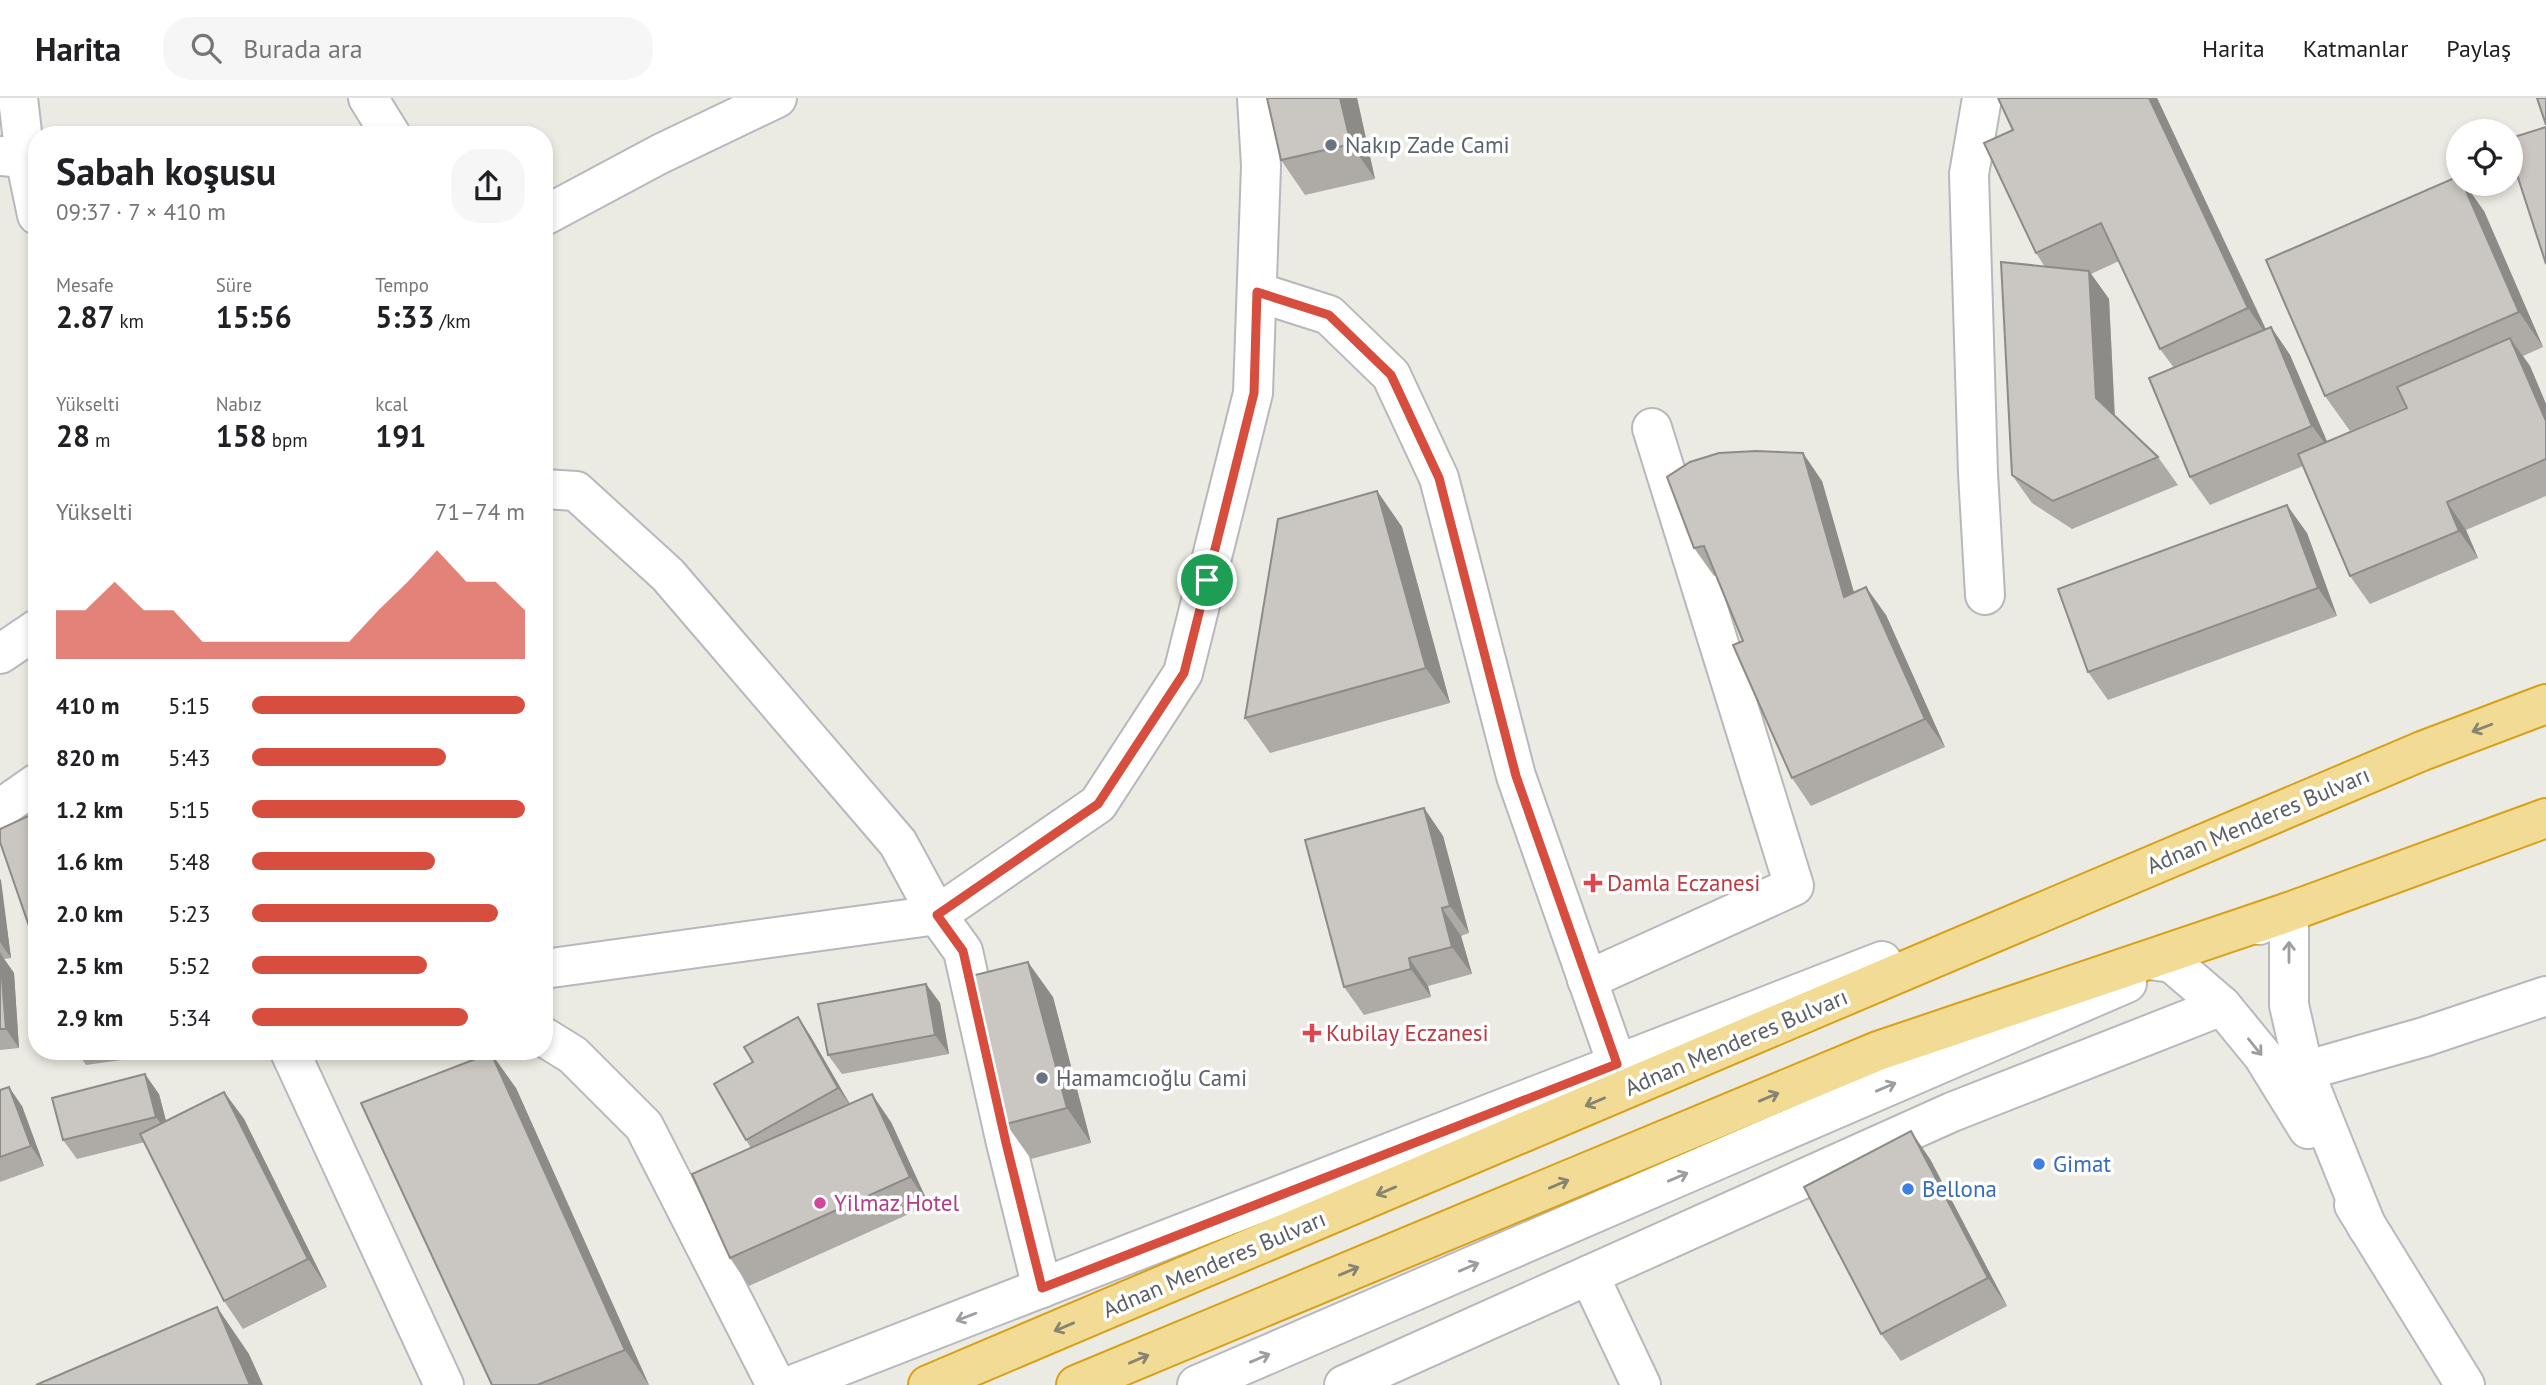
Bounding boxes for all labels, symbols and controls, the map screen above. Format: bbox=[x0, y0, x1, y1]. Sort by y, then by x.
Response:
search box bbox=[163, 17, 653, 80]
text: Harita bbox=[35, 27, 121, 70]
icon: search bbox=[187, 29, 225, 67]
text: Burada ara bbox=[243, 32, 363, 65]
text: Harita bbox=[2202, 33, 2265, 64]
text: Katmanlar bbox=[2303, 33, 2408, 64]
text: Paylaş bbox=[2446, 33, 2511, 64]
map controls bbox=[2446, 119, 2523, 196]
button: locate bbox=[2446, 119, 2523, 196]
place label: Nakıp Zade Cami bbox=[1345, 130, 1510, 159]
marker: Nakıp Zade Cami bbox=[1323, 137, 1339, 153]
text: Sabah koşusu bbox=[56, 146, 276, 195]
button: share bbox=[451, 149, 525, 223]
text: 09:37 · 7 × 410 m bbox=[56, 197, 226, 226]
text: Mesafe bbox=[56, 273, 114, 297]
text: Süre bbox=[216, 273, 252, 297]
text: Tempo bbox=[375, 273, 429, 297]
text: 2.87 bbox=[56, 297, 114, 336]
text: 15:56 bbox=[216, 297, 292, 336]
text: 5:33 bbox=[375, 297, 434, 336]
text: km bbox=[114, 309, 144, 333]
text: /km bbox=[434, 309, 471, 333]
text: Yükselti bbox=[56, 392, 120, 416]
text: Nabız bbox=[216, 392, 262, 416]
text: kcal bbox=[375, 392, 408, 416]
text: 28 bbox=[56, 416, 90, 455]
text: 158 bbox=[216, 416, 267, 455]
text: 191 bbox=[375, 416, 426, 455]
text: m bbox=[90, 428, 111, 452]
text: bpm bbox=[267, 428, 308, 452]
text: Yükselti bbox=[56, 497, 133, 526]
text: 71–74 m bbox=[435, 497, 525, 526]
pin bbox=[1177, 550, 1237, 610]
icon: arrive bbox=[1188, 561, 1226, 599]
text: 410 m bbox=[56, 691, 119, 720]
text: 5:15 bbox=[168, 691, 211, 720]
one-way arrow bbox=[2472, 723, 2494, 735]
text: 820 m bbox=[56, 743, 119, 772]
text: 5:43 bbox=[168, 743, 211, 772]
street label: Adnan Menderes Bulvarı bbox=[2142, 759, 2374, 880]
text: 1.2 km bbox=[56, 795, 123, 824]
text: 5:15 bbox=[168, 795, 211, 824]
text: 1.6 km bbox=[56, 847, 123, 876]
text: 5:48 bbox=[168, 847, 211, 876]
place label: Damla Eczanesi bbox=[1607, 868, 1761, 897]
marker: Damla Eczanesi bbox=[1585, 875, 1601, 891]
text: 2.0 km bbox=[56, 899, 123, 928]
text: 5:23 bbox=[168, 899, 211, 928]
one-way arrow bbox=[2282, 941, 2296, 964]
text: 2.5 km bbox=[56, 951, 123, 980]
text: 5:52 bbox=[168, 951, 211, 980]
street label: Adnan Menderes Bulvarı bbox=[1620, 981, 1852, 1102]
text: 2.9 km bbox=[56, 1003, 123, 1032]
text: 5:34 bbox=[168, 1003, 211, 1032]
place label: Kubilay Eczanesi bbox=[1326, 1018, 1489, 1047]
marker: Kubilay Eczanesi bbox=[1304, 1025, 1320, 1041]
one-way arrow bbox=[2248, 1037, 2263, 1055]
place label: Hamamcıoğlu Cami bbox=[1056, 1063, 1247, 1092]
marker: Hamamcıoğlu Cami bbox=[1034, 1070, 1050, 1086]
one-way arrow bbox=[1875, 1080, 1897, 1093]
one-way arrow bbox=[1758, 1089, 1779, 1102]
one-way arrow bbox=[1585, 1096, 1607, 1109]
place label: Gimat bbox=[2053, 1149, 2111, 1178]
marker: Gimat bbox=[2031, 1156, 2047, 1172]
one-way arrow bbox=[1666, 1170, 1688, 1183]
place label: Bellona bbox=[1922, 1174, 1997, 1203]
one-way arrow bbox=[1548, 1177, 1569, 1190]
marker: Bellona bbox=[1900, 1181, 1916, 1197]
one-way arrow bbox=[1376, 1185, 1397, 1198]
place label: Yilmaz Hotel bbox=[834, 1188, 960, 1217]
marker: Yilmaz Hotel bbox=[812, 1195, 828, 1211]
street label: Adnan Menderes Bulvarı bbox=[1098, 1203, 1330, 1324]
one-way arrow bbox=[1458, 1260, 1479, 1273]
one-way arrow bbox=[1338, 1264, 1359, 1277]
one-way arrow bbox=[956, 1312, 977, 1325]
one-way arrow bbox=[1053, 1322, 1075, 1335]
one-way arrow bbox=[1128, 1351, 1149, 1364]
one-way arrow bbox=[1249, 1351, 1270, 1364]

